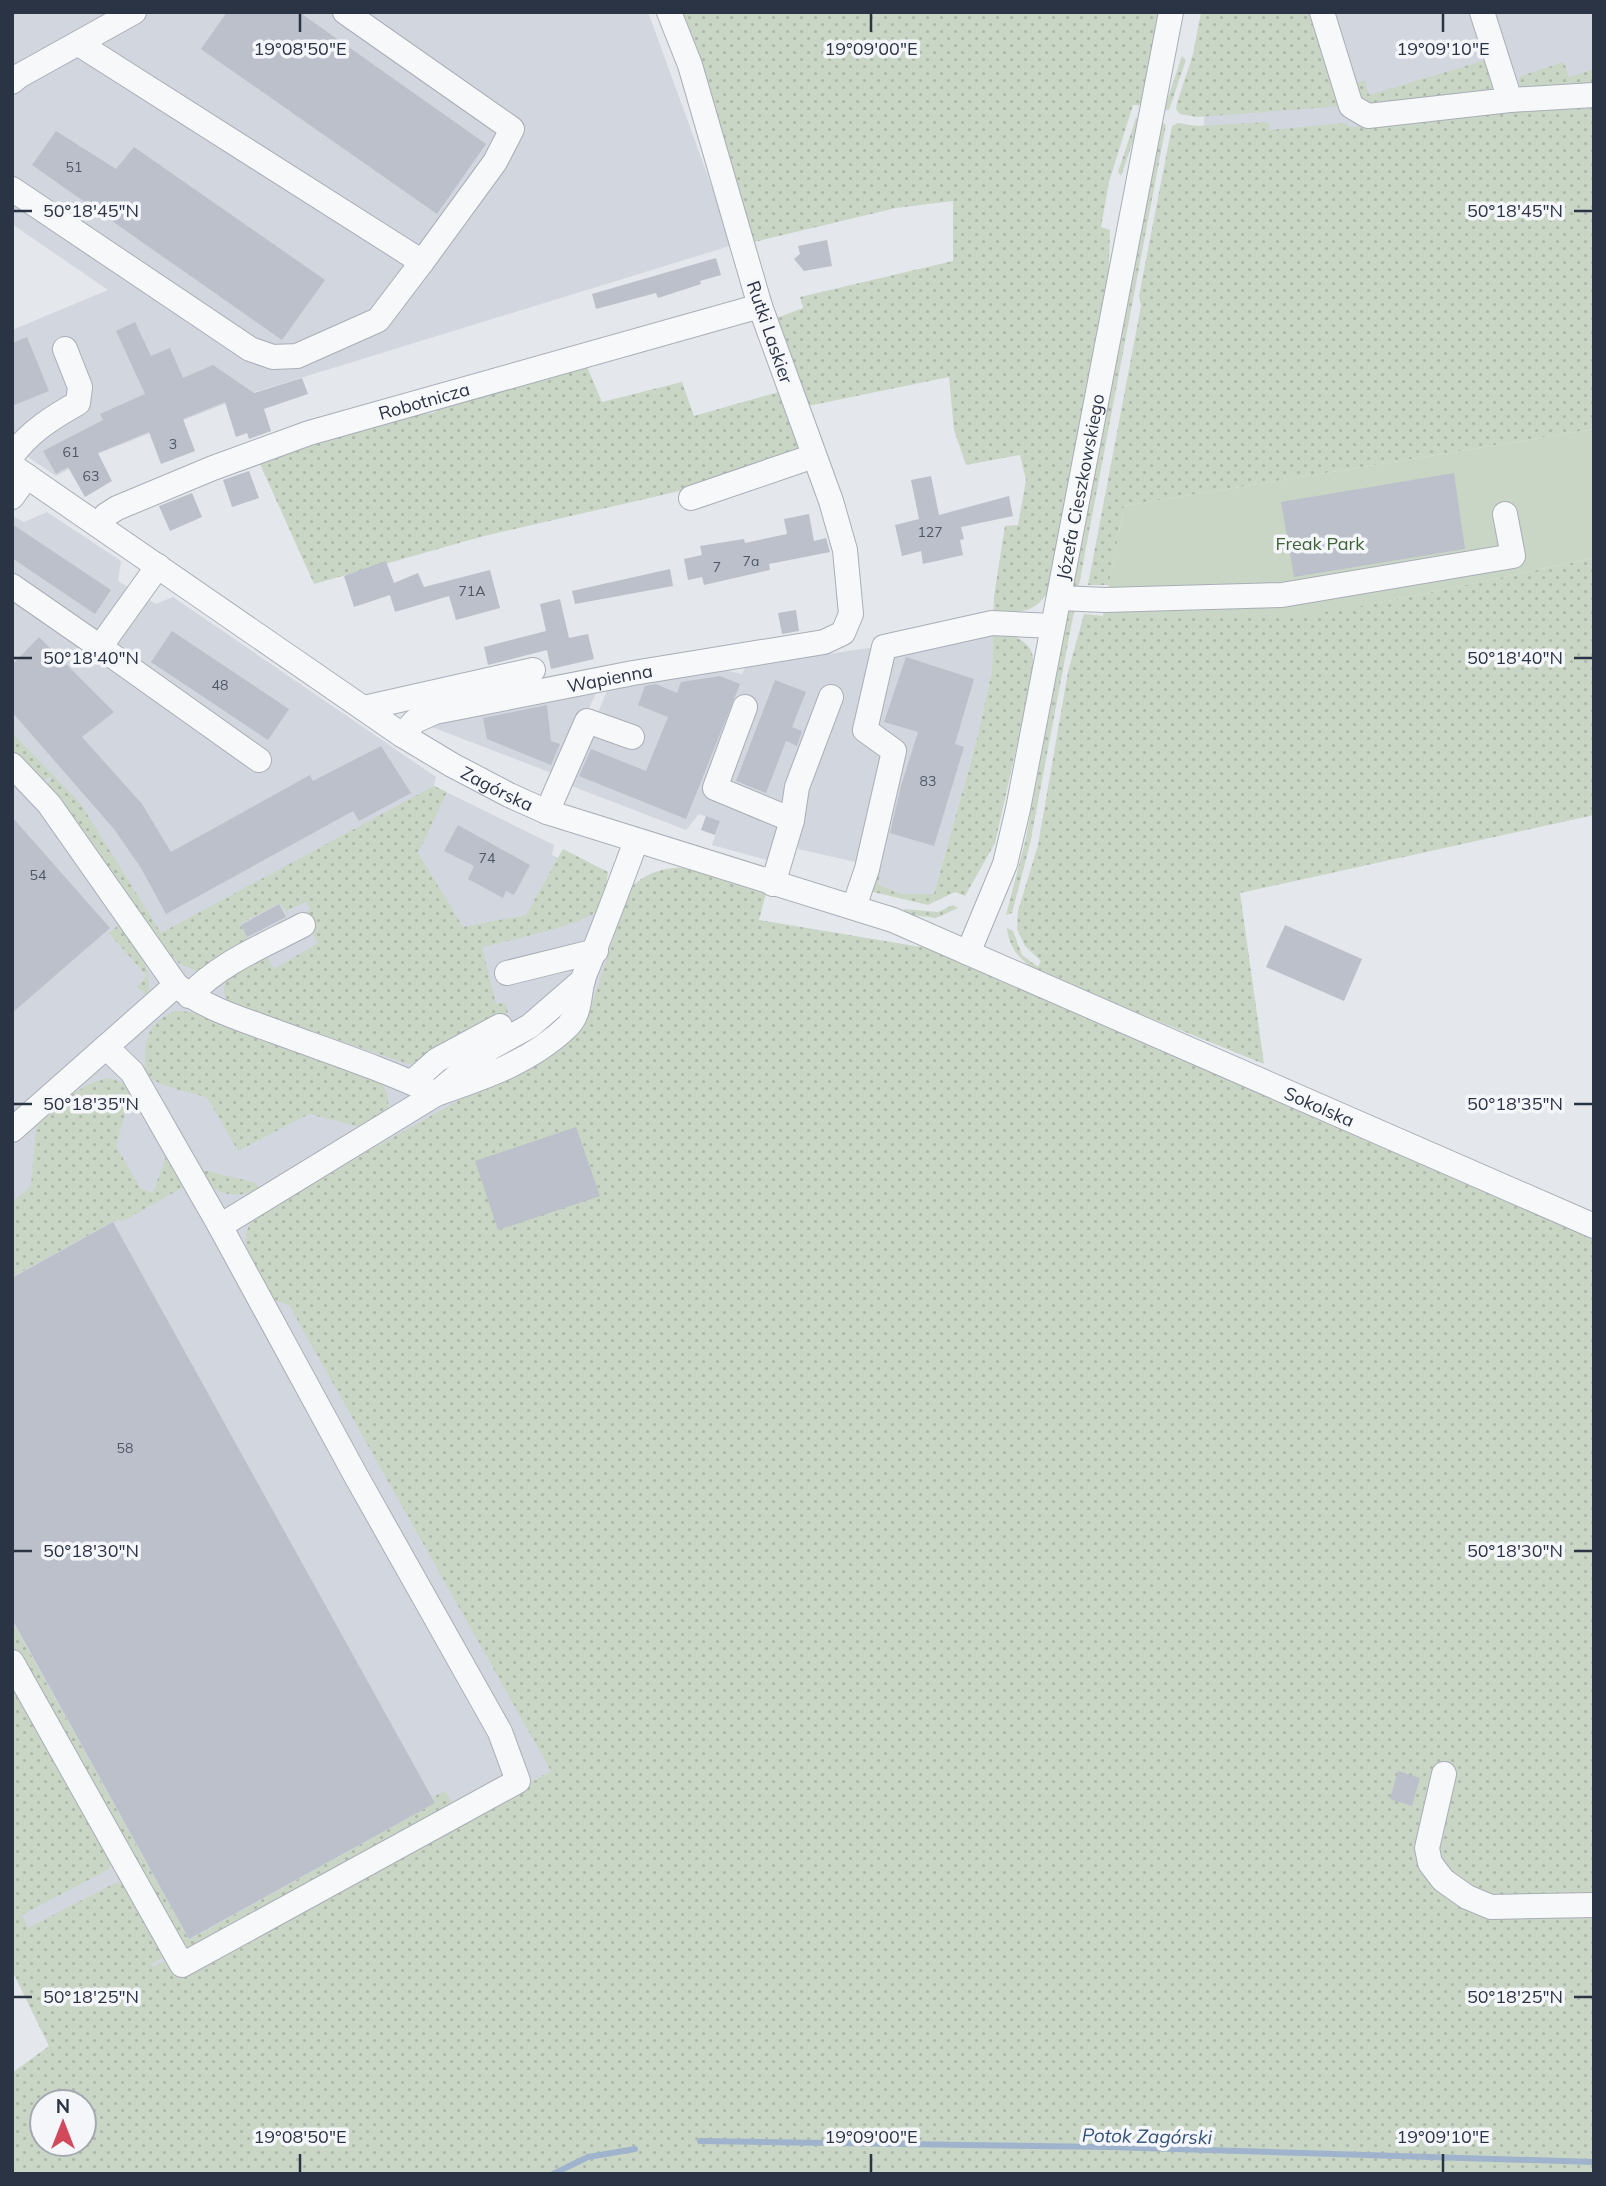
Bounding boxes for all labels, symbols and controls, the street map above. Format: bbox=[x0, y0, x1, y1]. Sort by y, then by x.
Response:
text: 19°08'50"E bbox=[253, 37, 347, 60]
text: 19°09'00"E bbox=[824, 37, 918, 60]
text: 19°09'10"E bbox=[1396, 37, 1490, 60]
house number: 51 bbox=[66, 158, 82, 176]
text: 50°18'45"N bbox=[43, 199, 139, 222]
text: 50°18'45"N bbox=[1467, 199, 1563, 222]
street label: Rutki Laskier bbox=[742, 278, 798, 387]
street label: Robotnicza bbox=[376, 377, 472, 424]
street label: Józefa Cieszkowskiego bbox=[1051, 392, 1109, 582]
house number: 3 bbox=[169, 435, 177, 453]
house number: 61 bbox=[63, 443, 79, 461]
house number: 63 bbox=[83, 467, 99, 485]
house number: 127 bbox=[917, 523, 943, 541]
park label: Freak Park bbox=[1276, 532, 1365, 555]
house number: 7a bbox=[743, 552, 759, 570]
house number: 7 bbox=[713, 558, 721, 576]
house number: 71A bbox=[458, 582, 486, 600]
text: 50°18'40"N bbox=[43, 646, 139, 669]
text: 50°18'40"N bbox=[1467, 646, 1563, 669]
street label: Wapienna bbox=[565, 659, 654, 697]
house number: 48 bbox=[212, 676, 228, 694]
street label: Zagórska bbox=[457, 760, 537, 816]
house number: 83 bbox=[920, 772, 936, 790]
house number: 74 bbox=[479, 849, 496, 867]
house number: 54 bbox=[30, 866, 47, 884]
street label: Sokolska bbox=[1281, 1081, 1358, 1132]
text: 50°18'35"N bbox=[43, 1092, 139, 1115]
text: 50°18'35"N bbox=[1467, 1092, 1563, 1115]
house number: 58 bbox=[117, 1439, 133, 1457]
text: 50°18'30"N bbox=[43, 1539, 139, 1562]
text: 50°18'30"N bbox=[1467, 1539, 1563, 1562]
text: 50°18'25"N bbox=[43, 1985, 139, 2008]
text: 50°18'25"N bbox=[1467, 1985, 1563, 2008]
north arrow bbox=[28, 2088, 98, 2158]
text: N bbox=[56, 2094, 70, 2118]
water label: Potok Zagórski bbox=[1082, 2123, 1213, 2149]
text: 19°08'50"E bbox=[253, 2125, 347, 2148]
text: 19°09'00"E bbox=[824, 2125, 918, 2148]
text: 19°09'10"E bbox=[1396, 2125, 1490, 2148]

